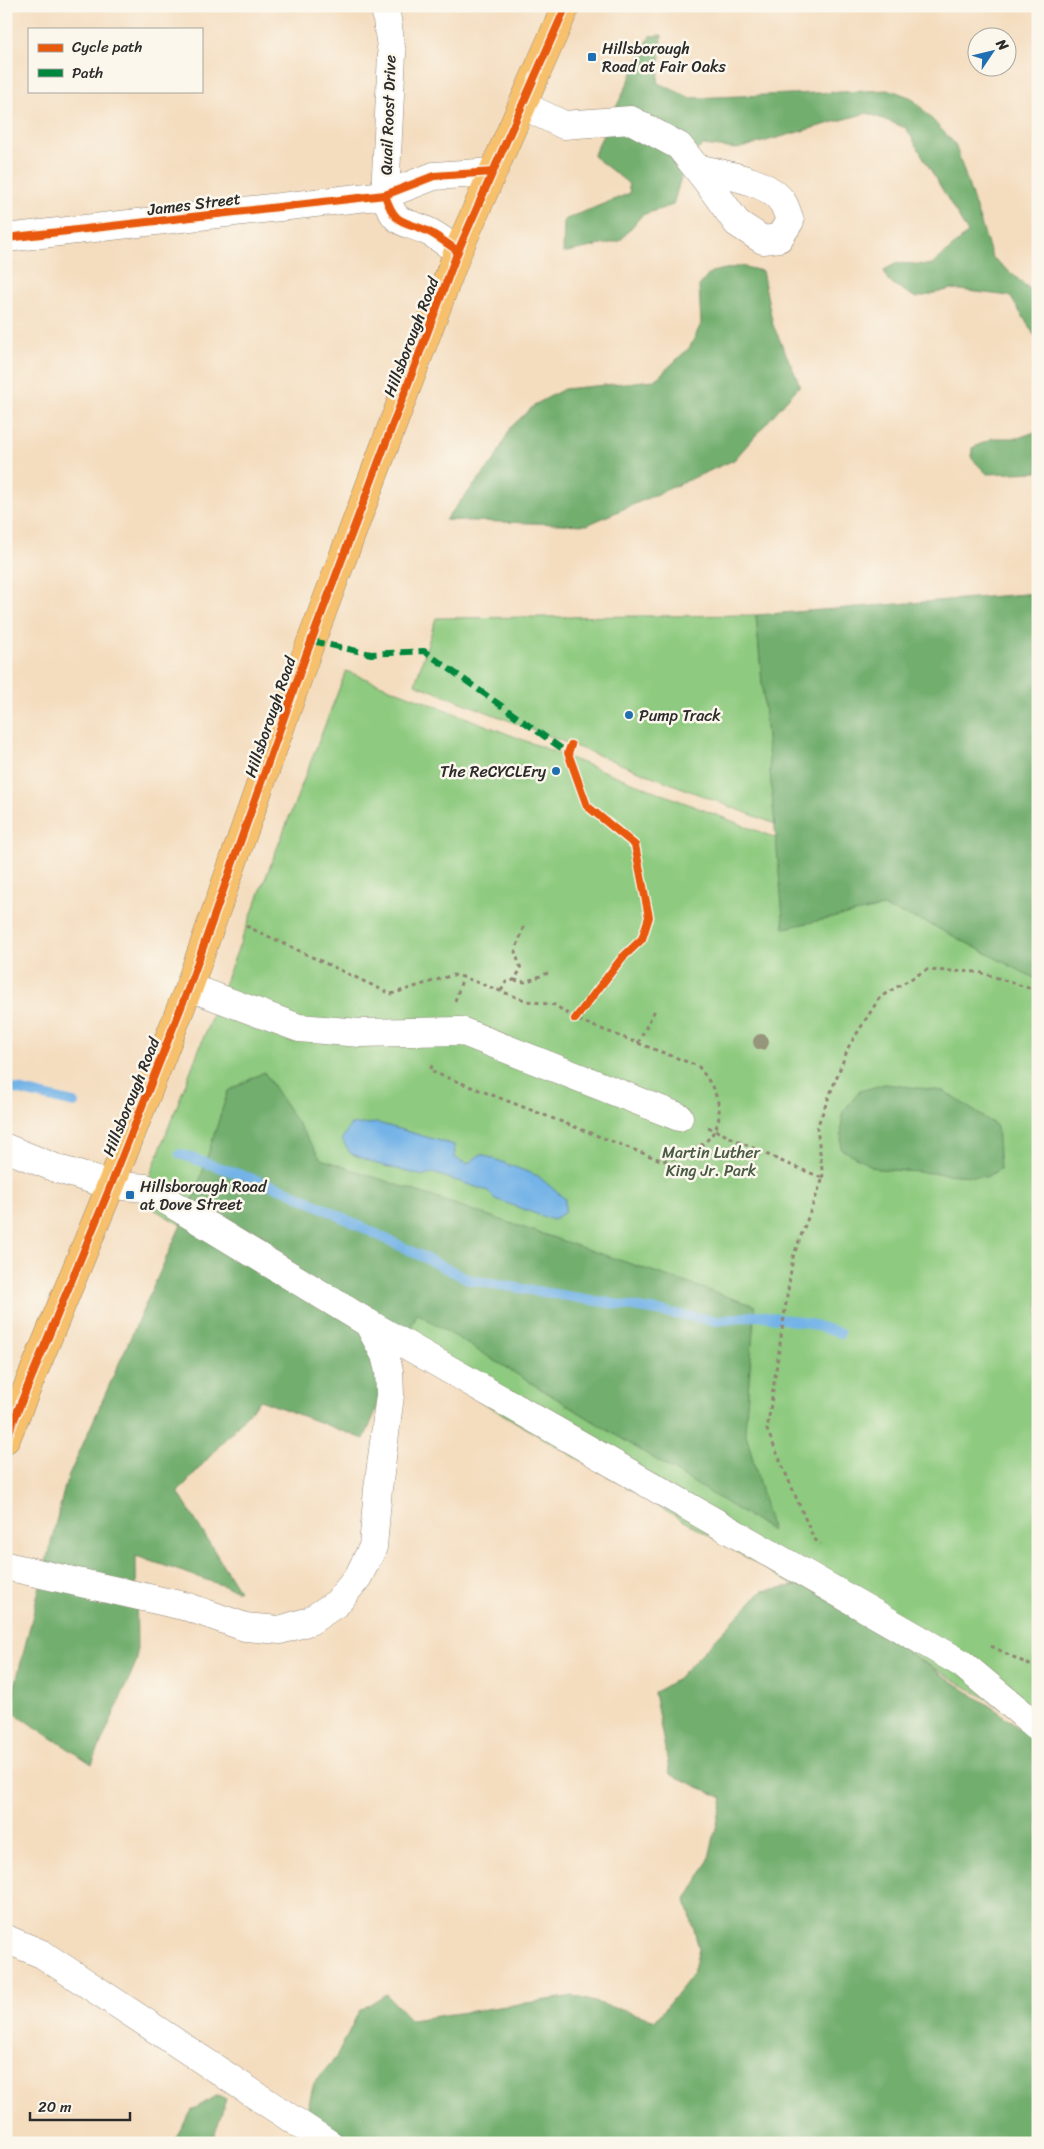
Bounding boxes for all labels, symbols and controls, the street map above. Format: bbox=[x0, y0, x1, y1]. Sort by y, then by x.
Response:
legend bbox=[28, 28, 202, 92]
north arrow bbox=[966, 28, 1016, 78]
text: N bbox=[989, 33, 1015, 56]
text: Cycle path bbox=[72, 34, 143, 60]
place label: Hillsborough Road at Fair Oaks bbox=[602, 34, 726, 81]
marker: Hillsborough Road at Fair Oaks bbox=[586, 51, 598, 63]
street label: Quail Roost Drive bbox=[371, 54, 405, 176]
text: Path bbox=[72, 60, 103, 86]
street label: James Street bbox=[145, 184, 242, 224]
street label: Hillsborough Road bbox=[375, 271, 448, 401]
street label: Hillsborough Road bbox=[236, 651, 305, 781]
place label: Pump Track bbox=[639, 701, 721, 730]
marker: Pump Track bbox=[623, 709, 635, 721]
place label: The ReCYCLEry bbox=[440, 757, 547, 786]
marker: The ReCYCLEry bbox=[550, 765, 562, 777]
street label: Hillsborough Road bbox=[94, 1032, 169, 1161]
park label: Martin Luther King Jr. Park bbox=[662, 1138, 761, 1185]
place label: Hillsborough Road at Dove Street bbox=[140, 1172, 268, 1219]
marker: Hillsborough Road at Dove Street bbox=[124, 1189, 136, 1201]
scale bar bbox=[30, 2089, 130, 2121]
text: 20 m bbox=[38, 2094, 72, 2120]

